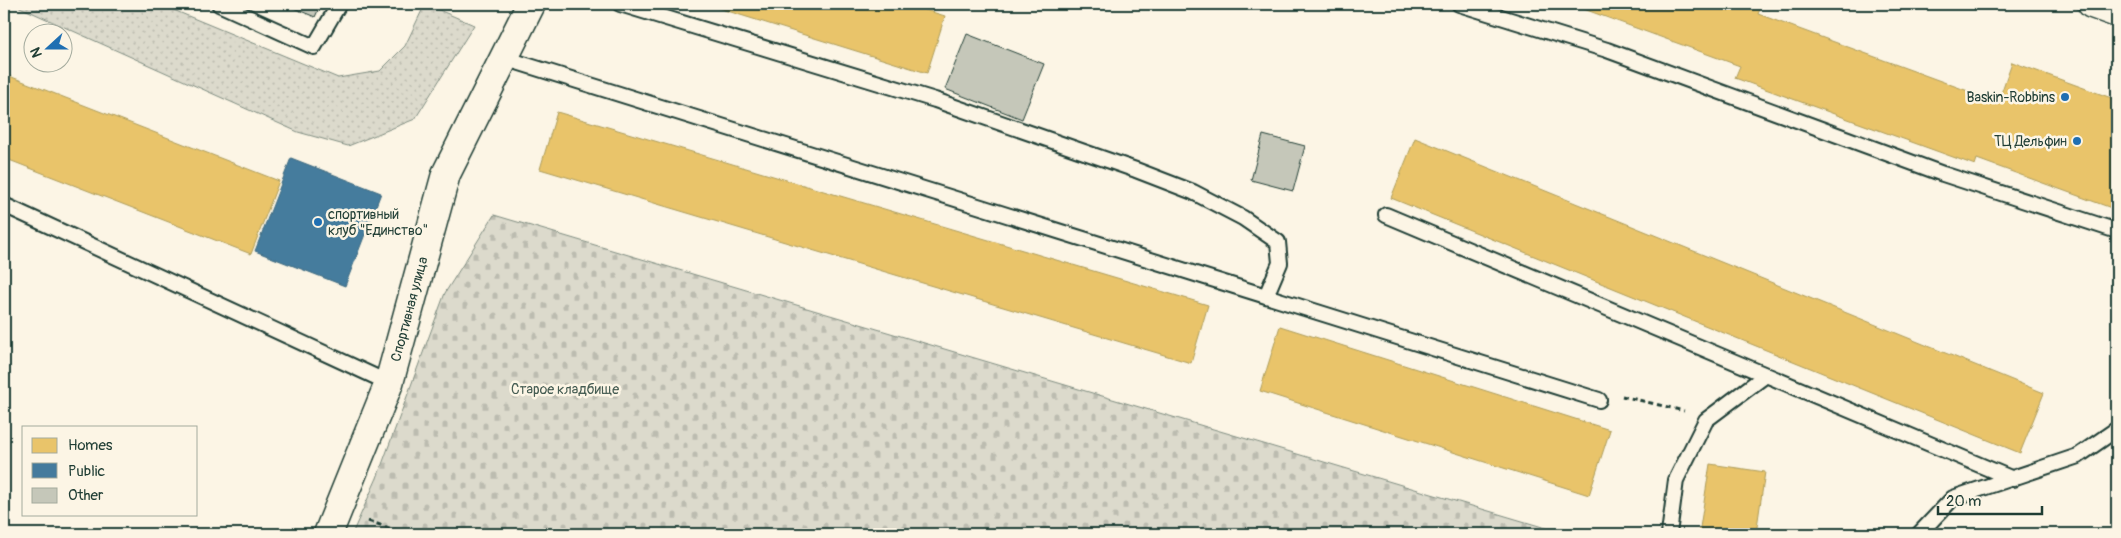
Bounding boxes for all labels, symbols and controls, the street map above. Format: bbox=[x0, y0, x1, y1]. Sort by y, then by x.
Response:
north arrow bbox=[22, 22, 72, 72]
text: N bbox=[27, 45, 46, 60]
place label: Baskin-Robbins bbox=[1967, 89, 2056, 106]
marker: Baskin-Robbins bbox=[2059, 91, 2071, 103]
place label: ТЦ Дельфин bbox=[1994, 133, 2067, 150]
marker: ТЦ Дельфин bbox=[2071, 135, 2083, 147]
place label: спортивный клуб "Единство" bbox=[328, 206, 428, 239]
marker: спортивный клуб "Единство" bbox=[312, 216, 324, 228]
street label: Спортивная улица bbox=[387, 255, 432, 363]
park label: Старое кладбище bbox=[511, 381, 619, 398]
legend bbox=[22, 426, 198, 516]
text: Homes bbox=[68, 436, 113, 455]
text: Public bbox=[68, 462, 105, 481]
scale bar bbox=[1938, 483, 2042, 515]
text: Other bbox=[68, 486, 104, 505]
text: 20 m bbox=[1946, 492, 1981, 511]

